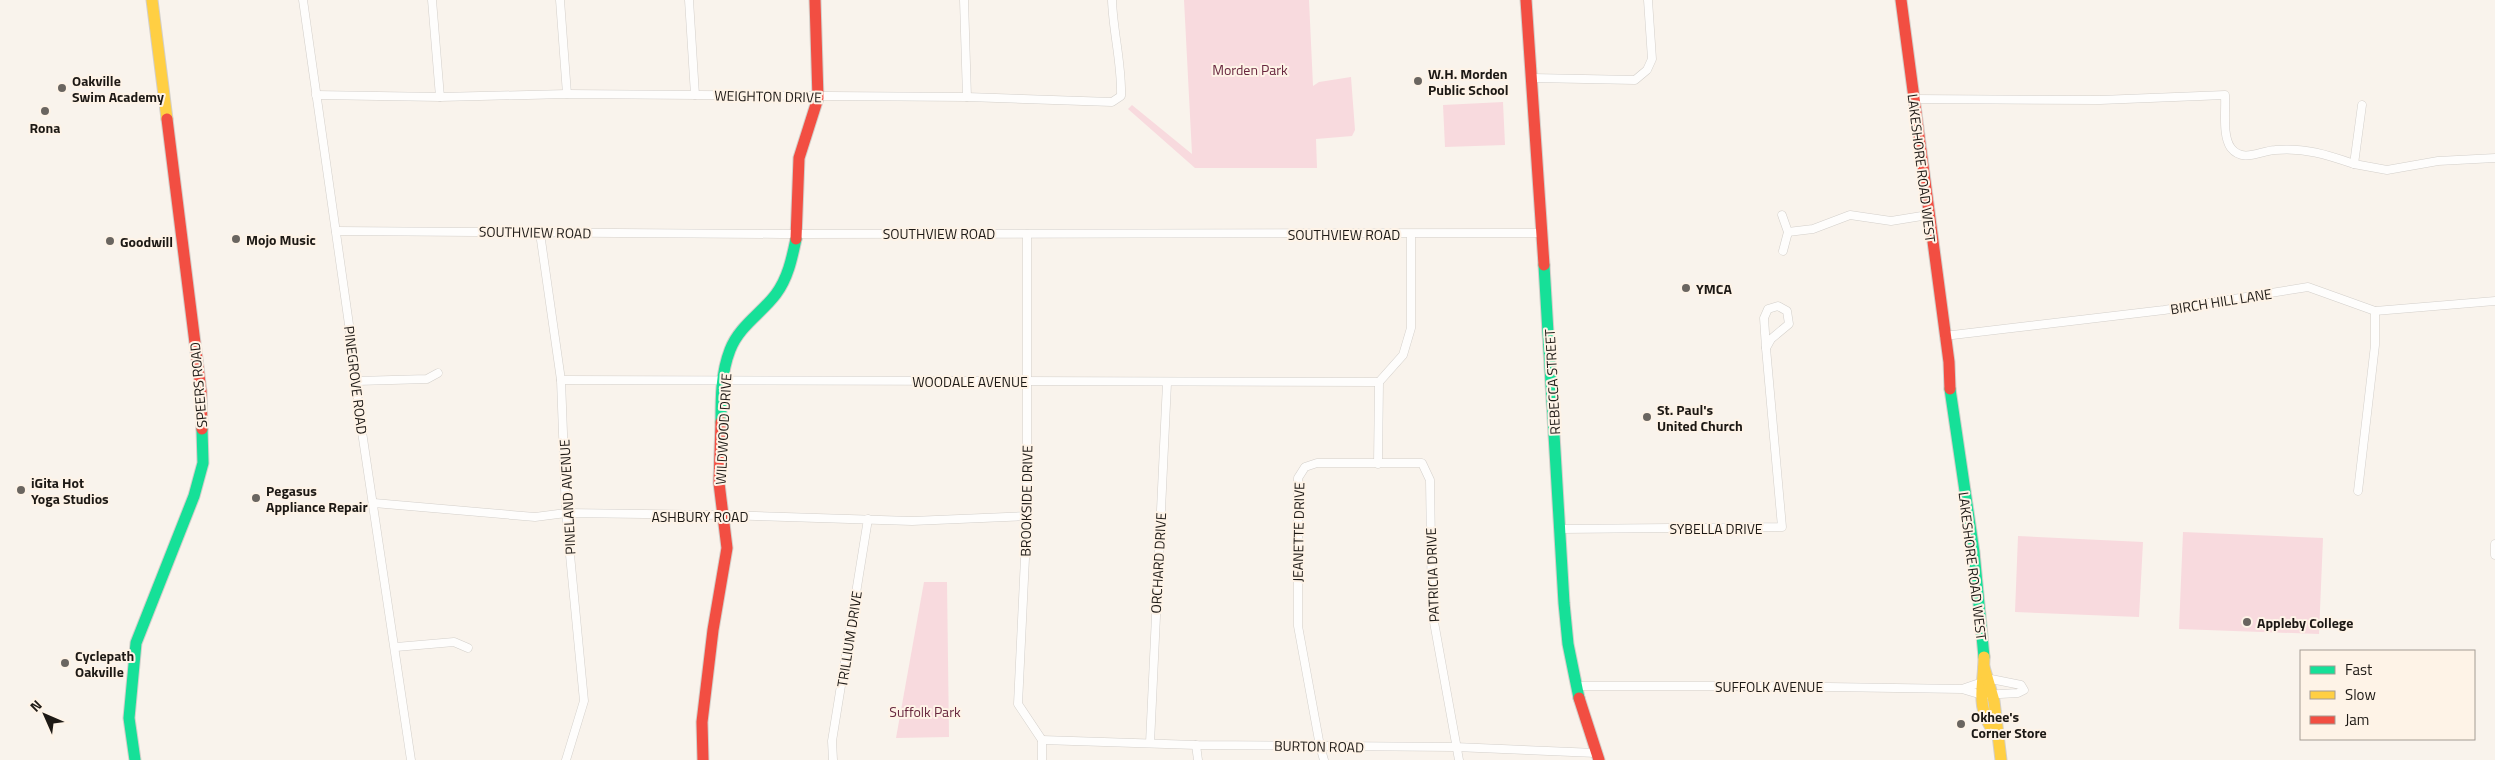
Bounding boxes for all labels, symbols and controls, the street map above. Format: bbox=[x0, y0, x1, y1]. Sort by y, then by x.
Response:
park label: Morden Park bbox=[1212, 59, 1288, 80]
place label: W.H. Morden Public School bbox=[1428, 63, 1509, 100]
place label: Oakville Swim Academy bbox=[72, 70, 164, 107]
marker: W.H. Morden Public School bbox=[1412, 75, 1424, 87]
marker: Oakville Swim Academy bbox=[56, 82, 68, 94]
street label: WEIGHTON DRIVE bbox=[714, 85, 822, 107]
street label: LAKESHORE ROAD WEST bbox=[1902, 92, 1942, 244]
marker: Rona bbox=[39, 105, 51, 117]
place label: Rona bbox=[30, 117, 60, 138]
street label: SOUTHVIEW ROAD bbox=[479, 221, 591, 243]
street label: SOUTHVIEW ROAD bbox=[883, 223, 995, 244]
street label: SOUTHVIEW ROAD bbox=[1288, 224, 1400, 245]
place label: Mojo Music bbox=[246, 229, 316, 250]
place label: Goodwill bbox=[120, 231, 173, 252]
marker: Mojo Music bbox=[230, 233, 242, 245]
marker: Goodwill bbox=[104, 235, 116, 247]
place label: YMCA bbox=[1696, 278, 1732, 299]
marker: YMCA bbox=[1680, 282, 1692, 294]
street label: BIRCH HILL LANE bbox=[2169, 283, 2274, 319]
street label: PINEGROVE ROAD bbox=[339, 325, 373, 435]
street label: REBECCA STREET bbox=[1539, 328, 1565, 435]
street label: SPEERS ROAD bbox=[184, 341, 212, 429]
street label: WOODALE AVENUE bbox=[912, 371, 1028, 392]
street label: WILDWOOD DRIVE bbox=[710, 373, 736, 485]
place label: St. Paul's United Church bbox=[1657, 399, 1743, 436]
marker: St. Paul's United Church bbox=[1641, 411, 1653, 423]
street label: PINELAND AVENUE bbox=[553, 438, 581, 555]
street label: BROOKSIDE DRIVE bbox=[1015, 445, 1037, 557]
place label: iGita Hot Yoga Studios bbox=[31, 472, 109, 509]
place label: Pegasus Appliance Repair bbox=[266, 480, 368, 517]
street label: JEANETTE DRIVE bbox=[1287, 482, 1309, 582]
marker: iGita Hot Yoga Studios bbox=[15, 484, 27, 496]
street label: LAKESHORE ROAD WEST bbox=[1953, 490, 1993, 642]
marker: Pegasus Appliance Repair bbox=[250, 492, 262, 504]
street label: ASHBURY ROAD bbox=[652, 506, 748, 527]
street label: ORCHARD DRIVE bbox=[1145, 512, 1171, 614]
street label: SYBELLA DRIVE bbox=[1669, 518, 1763, 539]
street label: PATRICIA DRIVE bbox=[1420, 527, 1444, 623]
street label: TRILLIUM DRIVE bbox=[831, 589, 867, 689]
place label: Appleby College bbox=[2257, 612, 2353, 633]
marker: Appleby College bbox=[2241, 616, 2253, 628]
place label: Cyclepath Oakville bbox=[75, 645, 134, 682]
legend bbox=[2300, 650, 2475, 740]
marker: Cyclepath Oakville bbox=[59, 657, 71, 669]
text: Fast bbox=[2345, 658, 2373, 681]
street label: SUFFOLK AVENUE bbox=[1715, 676, 1823, 697]
text: Slow bbox=[2345, 683, 2376, 706]
north arrow bbox=[20, 690, 70, 740]
text: N bbox=[25, 695, 46, 716]
park label: Suffolk Park bbox=[889, 701, 961, 722]
place label: Okhee's Corner Store bbox=[1971, 706, 2047, 743]
text: Jam bbox=[2345, 708, 2369, 731]
marker: Okhee's Corner Store bbox=[1955, 718, 1967, 730]
street label: BURTON ROAD bbox=[1274, 735, 1364, 757]

